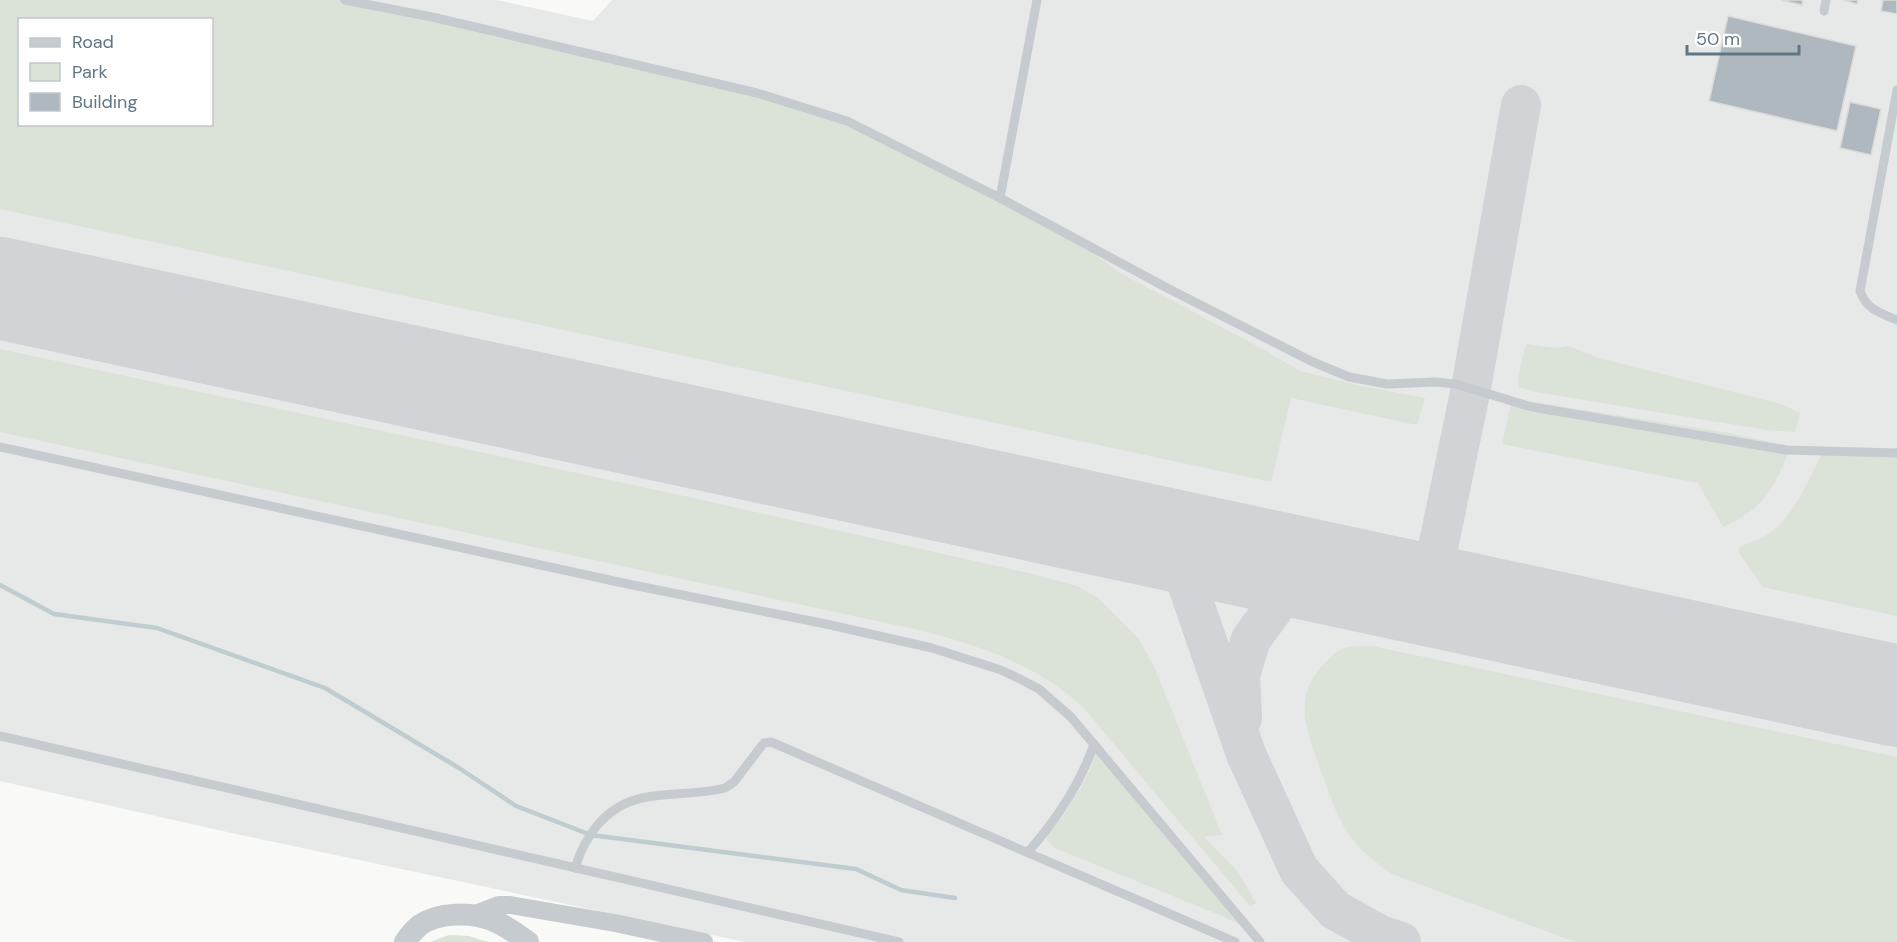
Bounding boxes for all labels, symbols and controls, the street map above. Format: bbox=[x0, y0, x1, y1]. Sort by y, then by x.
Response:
legend bbox=[18, 18, 213, 126]
scale bar bbox=[1687, 18, 1800, 56]
text: 50 m bbox=[1696, 27, 1740, 51]
text: Road bbox=[72, 30, 114, 54]
text: Park bbox=[72, 60, 108, 84]
text: Building bbox=[72, 90, 137, 114]

